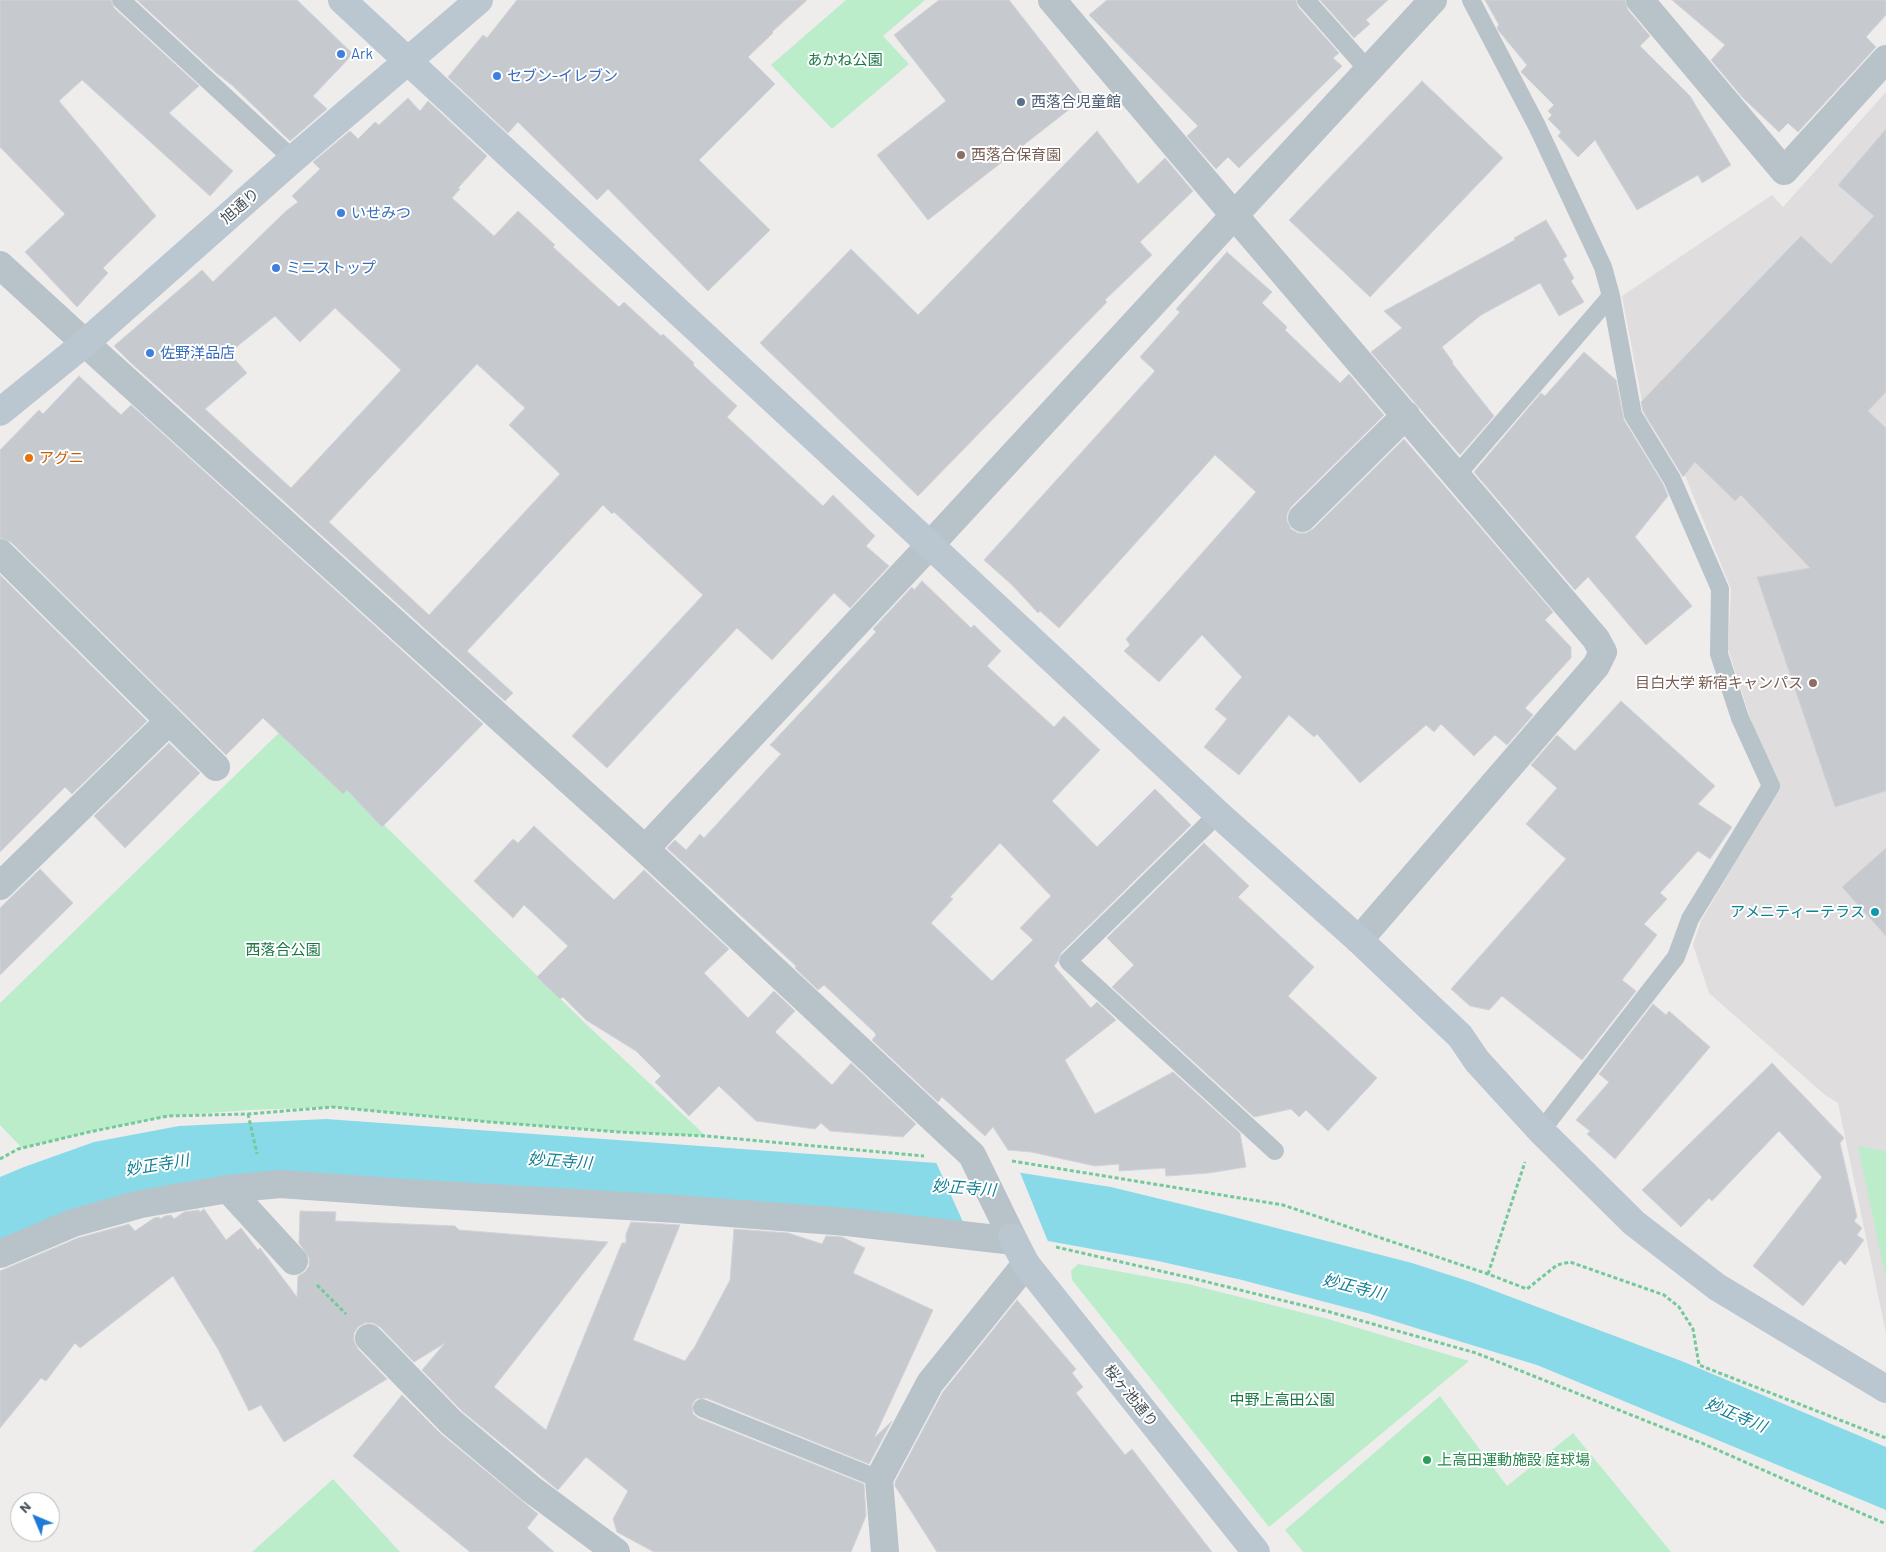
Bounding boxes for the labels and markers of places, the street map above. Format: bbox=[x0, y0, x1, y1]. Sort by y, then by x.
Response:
place label: Ark bbox=[351, 45, 373, 63]
marker: Ark bbox=[335, 48, 347, 60]
place label: セブン-イレブン bbox=[507, 67, 618, 85]
marker: セブン-イレブン bbox=[491, 70, 503, 82]
place label: 西落合児童館 bbox=[1031, 93, 1121, 111]
marker: 西落合児童館 bbox=[1015, 96, 1027, 108]
place label: 西落合保育園 bbox=[971, 146, 1061, 164]
marker: 西落合保育園 bbox=[955, 149, 967, 161]
place label: いせみつ bbox=[351, 204, 411, 222]
marker: いせみつ bbox=[335, 207, 347, 219]
place label: ミニストップ bbox=[286, 259, 376, 277]
marker: ミニストップ bbox=[270, 262, 282, 274]
place label: 佐野洋品店 bbox=[160, 344, 235, 362]
marker: 佐野洋品店 bbox=[144, 347, 156, 359]
place label: アグニ bbox=[39, 449, 84, 467]
marker: アグニ bbox=[23, 452, 35, 464]
place label: 目白大学 新宿キャンパス bbox=[1635, 674, 1803, 692]
marker: 目白大学 新宿キャンパス bbox=[1807, 677, 1819, 689]
place label: アメニティーテラス bbox=[1730, 903, 1865, 921]
marker: アメニティーテラス bbox=[1869, 906, 1881, 918]
place label: 上高田運動施設 庭球場 bbox=[1437, 1451, 1590, 1469]
marker: 上高田運動施設 庭球場 bbox=[1421, 1454, 1433, 1466]

